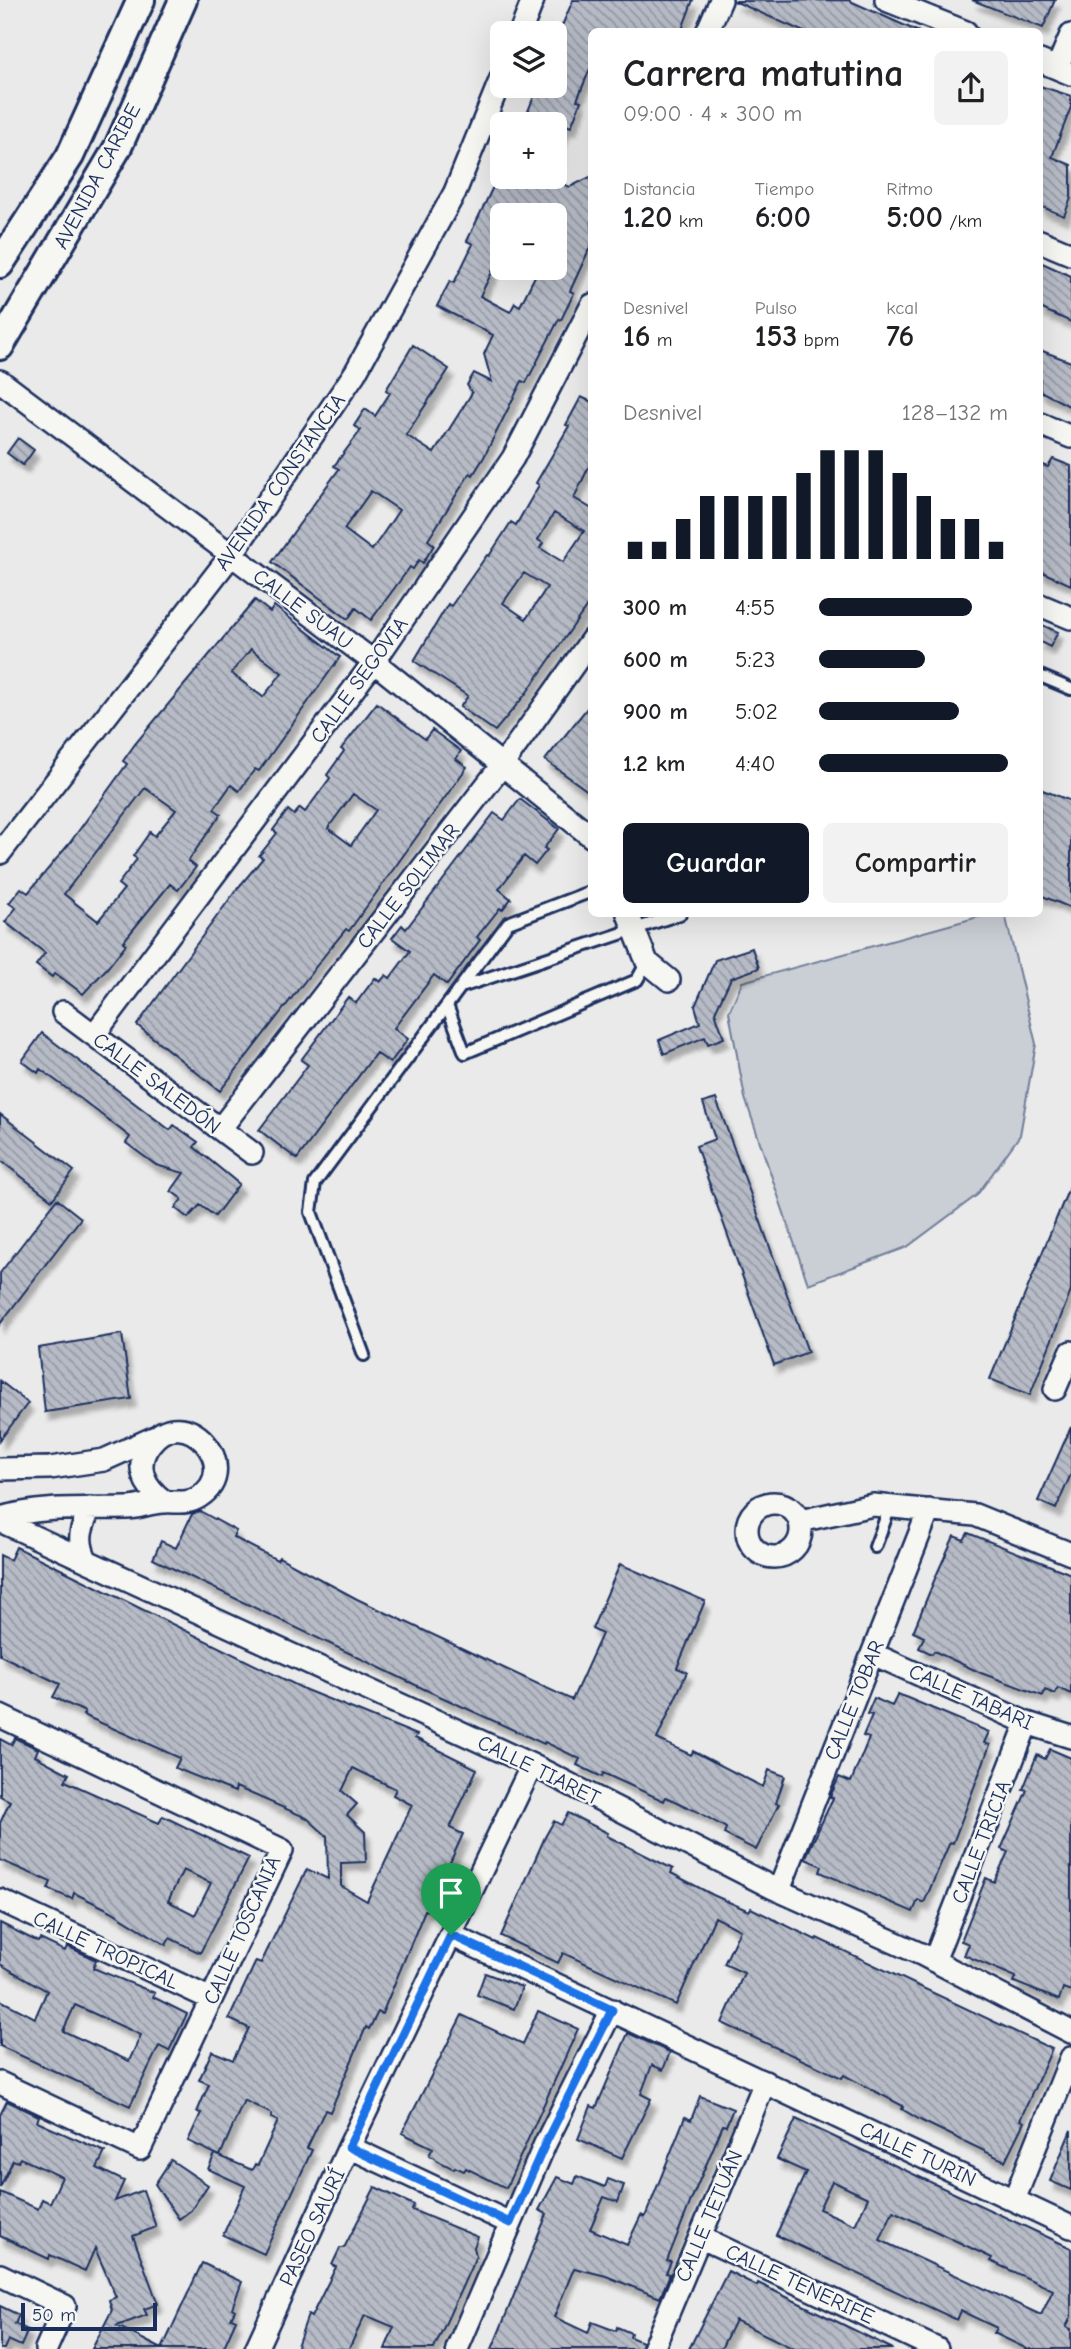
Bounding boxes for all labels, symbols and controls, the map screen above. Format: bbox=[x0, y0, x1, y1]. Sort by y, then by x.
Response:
map controls bbox=[490, 21, 567, 280]
button: layers bbox=[490, 21, 567, 98]
button: share bbox=[934, 51, 1008, 125]
text: Carrera matutina bbox=[623, 52, 904, 96]
street label: AVENIDA CARIBE bbox=[49, 99, 145, 253]
text: 09:00 · 4 × 300 m bbox=[623, 100, 802, 127]
button: + bbox=[490, 112, 567, 189]
text: Distancia bbox=[623, 178, 696, 200]
text: Tiempo bbox=[755, 178, 814, 200]
text: Ritmo bbox=[886, 178, 933, 200]
text: 1.20 bbox=[623, 200, 672, 235]
text: 6:00 bbox=[755, 200, 811, 235]
text: 5:00 bbox=[886, 200, 943, 235]
button: − bbox=[490, 203, 567, 280]
text: km bbox=[672, 210, 704, 232]
text: /km bbox=[943, 210, 982, 232]
text: Desnivel bbox=[623, 297, 688, 319]
text: Pulso bbox=[755, 297, 797, 319]
text: kcal bbox=[886, 297, 918, 319]
text: 16 bbox=[623, 319, 650, 354]
text: 153 bbox=[755, 319, 797, 354]
text: 76 bbox=[886, 319, 914, 354]
text: m bbox=[650, 329, 673, 351]
text: bpm bbox=[797, 329, 840, 351]
street label: AVENIDA CONSTANCIA bbox=[210, 389, 350, 575]
text: Desnivel bbox=[623, 399, 702, 426]
text: 128–132 m bbox=[902, 399, 1008, 426]
street label: CALLE SUAU bbox=[249, 564, 357, 654]
text: 300 m bbox=[623, 594, 687, 621]
text: 4:55 bbox=[735, 594, 775, 621]
street label: CALLE SEGOVIA bbox=[305, 612, 413, 748]
text: 600 m bbox=[623, 646, 688, 673]
text: 5:23 bbox=[735, 646, 775, 673]
text: 900 m bbox=[623, 698, 688, 725]
text: 5:02 bbox=[735, 698, 778, 725]
text: 1.2 km bbox=[623, 750, 685, 777]
text: 4:40 bbox=[735, 750, 775, 777]
street label: CALLE SOLIMAR bbox=[352, 819, 464, 953]
button: Guardar bbox=[623, 823, 809, 903]
button: Compartir bbox=[823, 823, 1008, 903]
street label: CALLE SALEDÓN bbox=[89, 1027, 225, 1139]
street label: CALLE TOBAR bbox=[819, 1637, 889, 1763]
street label: CALLE TABARI bbox=[905, 1659, 1037, 1735]
street label: CALLE TIARET bbox=[474, 1730, 604, 1810]
street label: CALLE TRICIA bbox=[946, 1777, 1016, 1907]
street label: CALLE TOSCANIA bbox=[198, 1852, 286, 2008]
pin bbox=[421, 1863, 481, 1935]
icon: arrive bbox=[432, 1874, 470, 1912]
street label: CALLE TROPICAL bbox=[29, 1906, 183, 1994]
street label: CALLE TURIN bbox=[856, 2117, 980, 2191]
street label: CALLE TETUÁN bbox=[670, 2147, 748, 2285]
street label: PASEO SAURÍ bbox=[274, 2164, 350, 2290]
street label: CALLE TENERIFE bbox=[722, 2239, 878, 2329]
scale bar bbox=[21, 2300, 158, 2332]
text: 50 m bbox=[32, 2304, 76, 2326]

